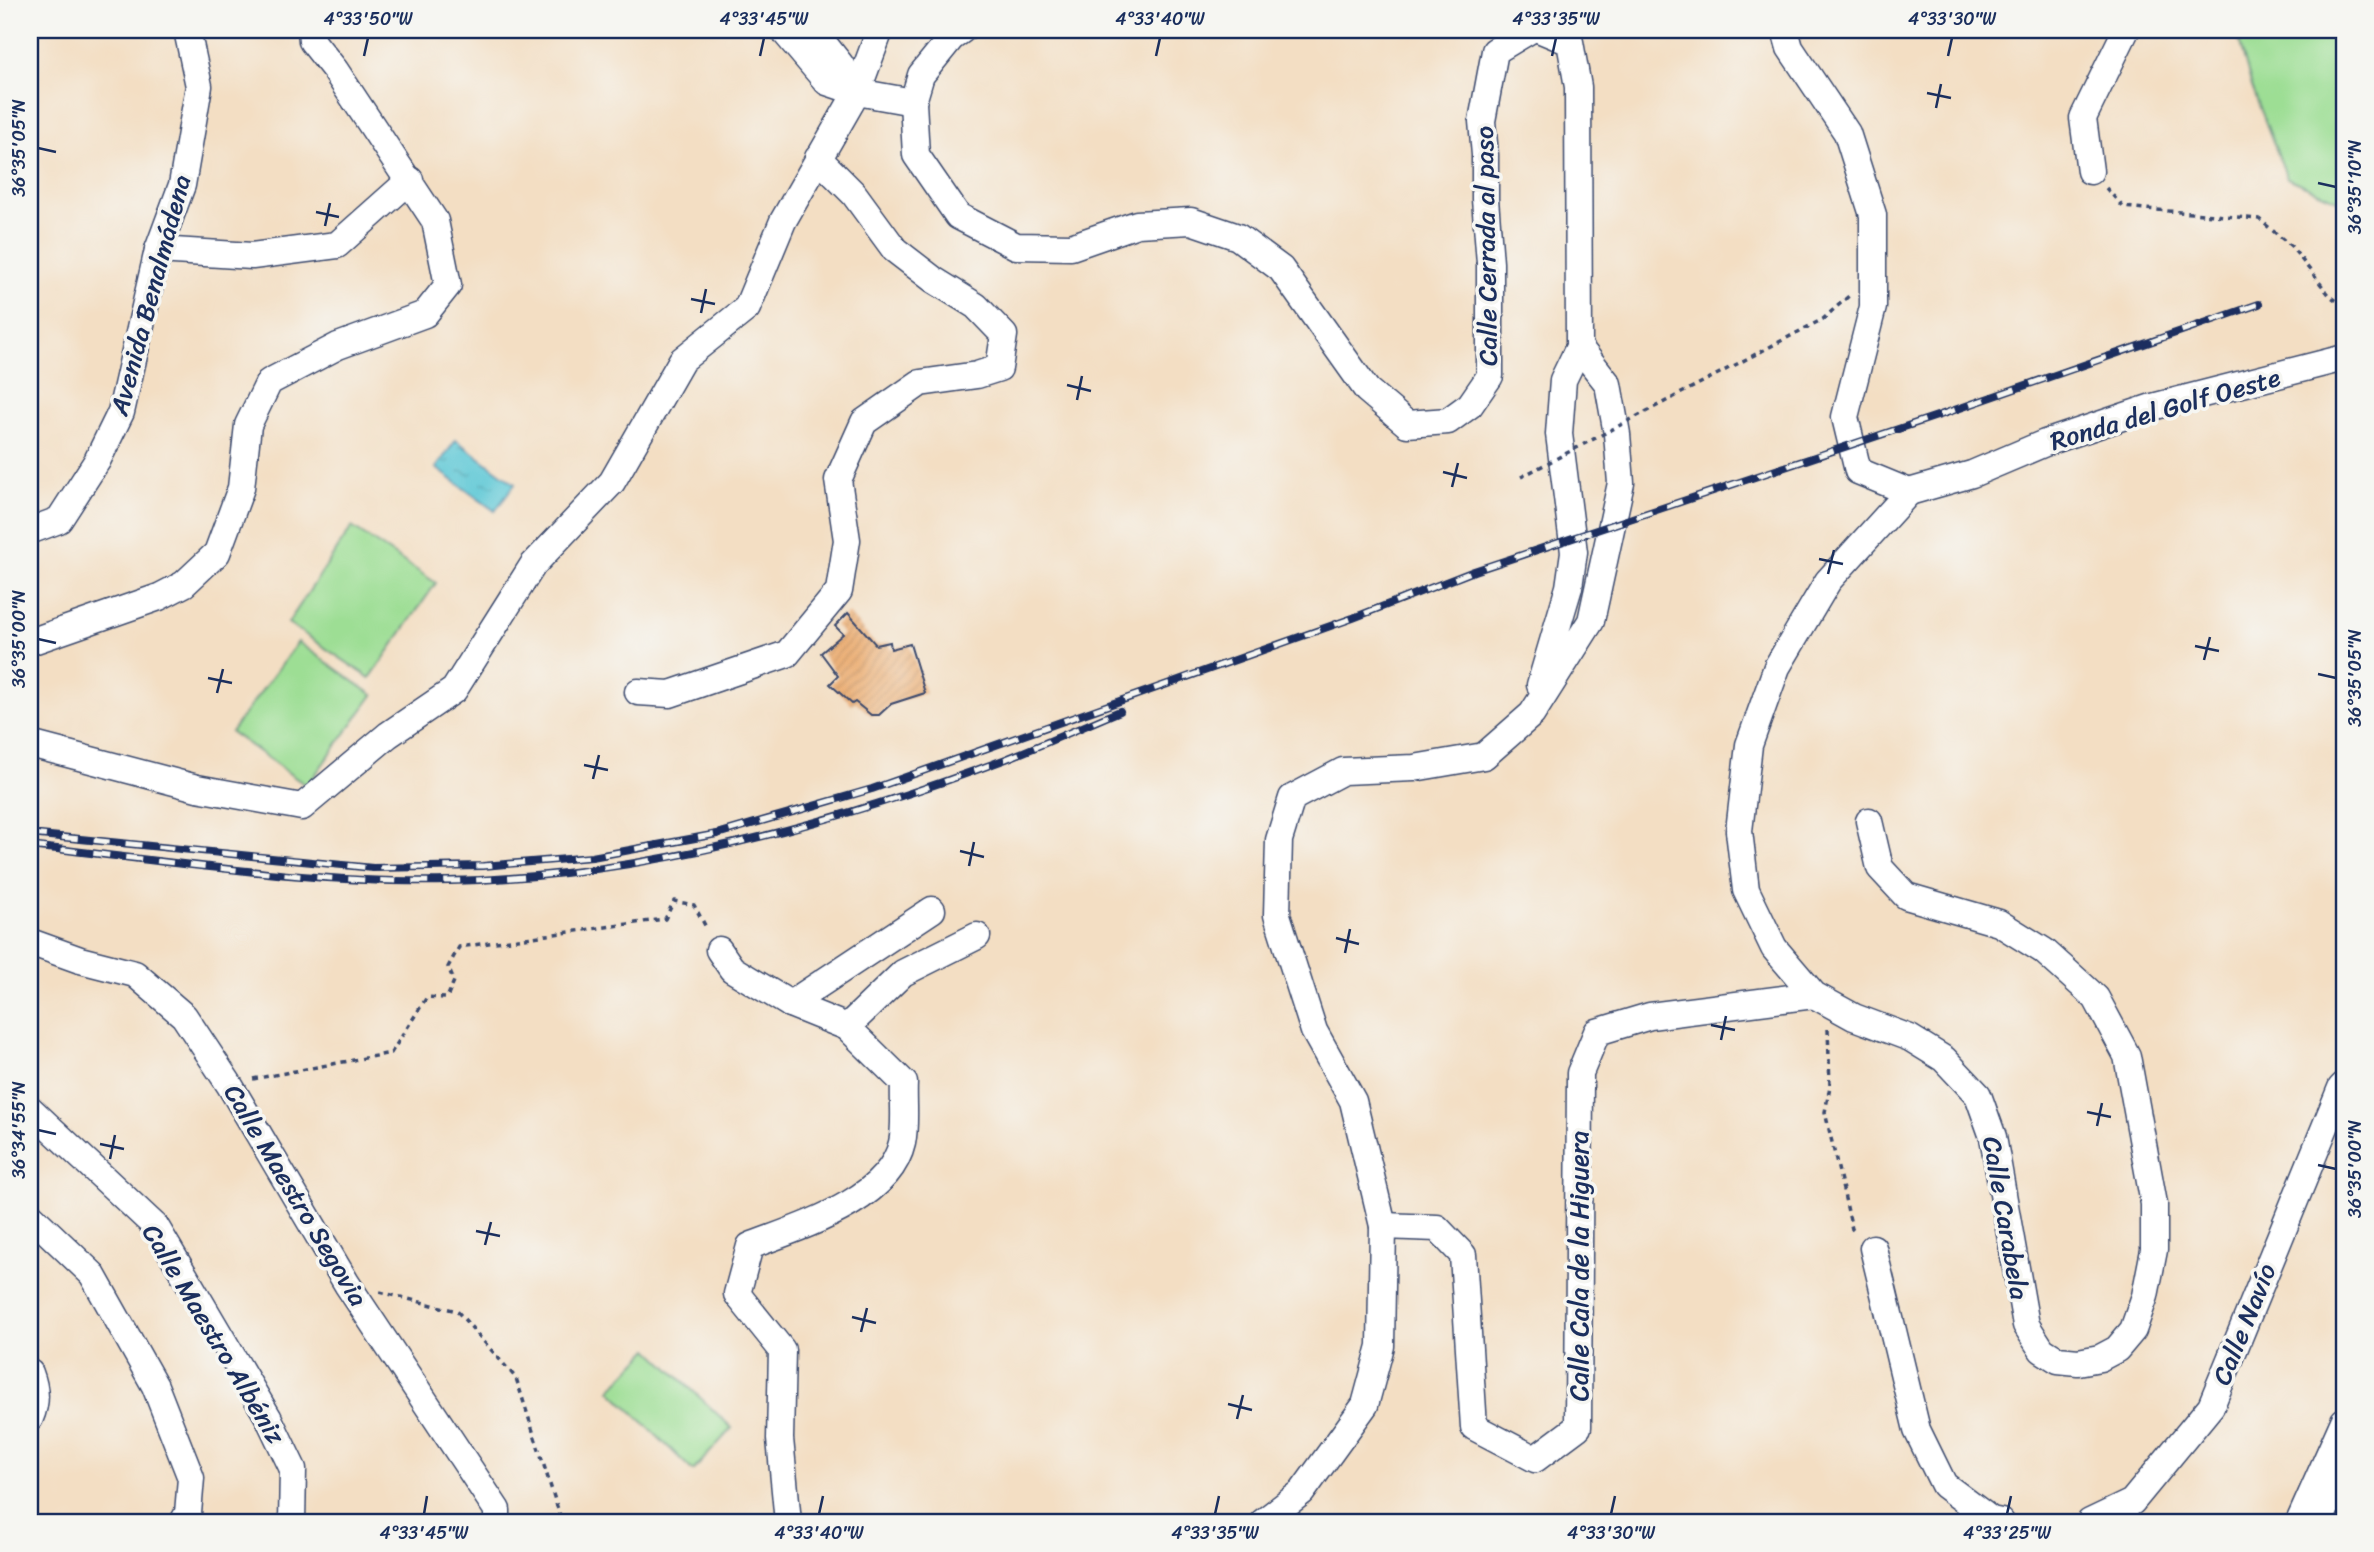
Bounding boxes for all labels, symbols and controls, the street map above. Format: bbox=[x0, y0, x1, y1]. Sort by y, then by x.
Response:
text: 4°33'50"W bbox=[323, 3, 414, 35]
text: 4°33'45"W bbox=[719, 3, 810, 35]
text: 4°33'40"W bbox=[1115, 3, 1206, 35]
text: 4°33'35"W bbox=[1512, 3, 1601, 35]
text: 4°33'30"W bbox=[1908, 3, 1997, 35]
text: 36°35'05"N bbox=[3, 99, 35, 197]
street label: Calle Cerrada al paso bbox=[1461, 126, 1511, 366]
text: 36°35'10"N bbox=[2339, 139, 2371, 234]
street label: Avenida Benalmádena bbox=[95, 169, 204, 422]
street label: Ronda del Golf Oeste bbox=[2044, 354, 2286, 464]
text: 36°35'00"N bbox=[3, 589, 35, 688]
text: 36°35'05"N bbox=[2339, 629, 2371, 727]
street label: Calle Maestro Segovia bbox=[211, 1075, 381, 1315]
text: 36°34'55"N bbox=[3, 1081, 35, 1179]
text: 36°35'00"N bbox=[2339, 1119, 2371, 1218]
street label: Calle Cala de la Higuera bbox=[1556, 1131, 1602, 1401]
street label: Calle Carabela bbox=[1969, 1133, 2043, 1303]
street label: Calle Maestro Albéniz bbox=[130, 1215, 299, 1454]
street label: Calle Navío bbox=[2199, 1256, 2289, 1392]
text: 4°33'45"W bbox=[379, 1517, 470, 1549]
text: 4°33'40"W bbox=[774, 1517, 865, 1549]
text: 4°33'35"W bbox=[1171, 1517, 1260, 1549]
text: 4°33'30"W bbox=[1567, 1517, 1656, 1549]
text: 4°33'25"W bbox=[1963, 1517, 2052, 1549]

